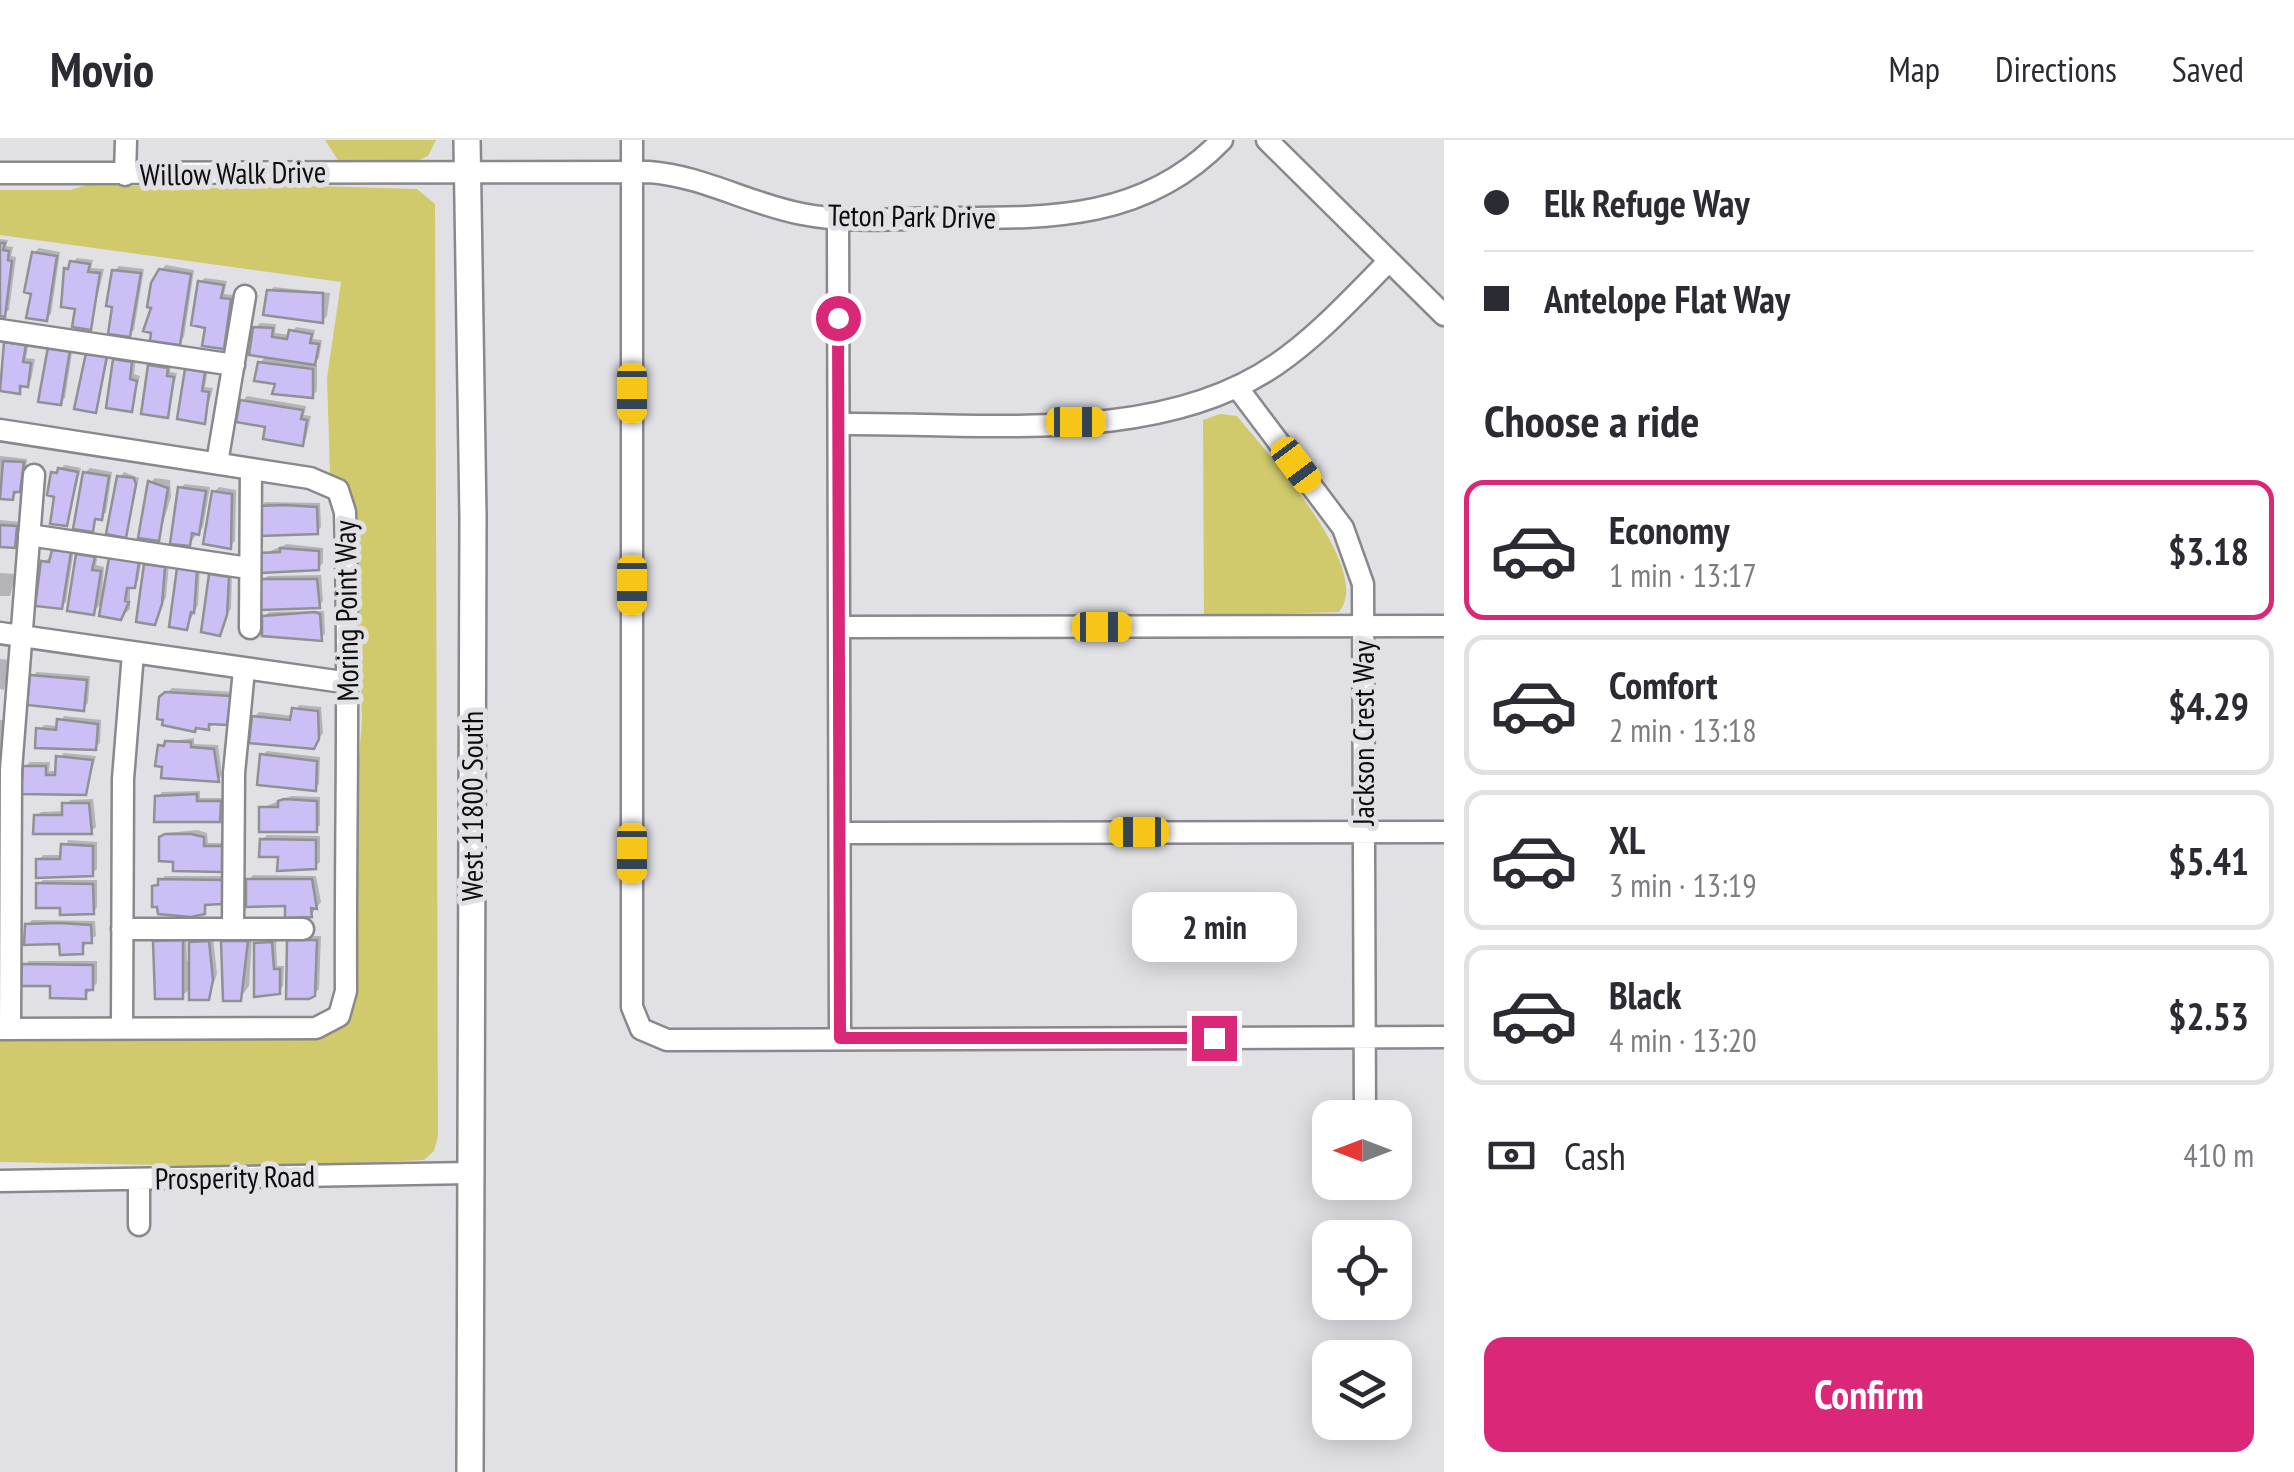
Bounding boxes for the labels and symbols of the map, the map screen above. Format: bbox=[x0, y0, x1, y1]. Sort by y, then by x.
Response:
street label: Willow Walk Drive bbox=[140, 151, 326, 194]
street label: Teton Park Drive bbox=[828, 195, 996, 236]
route start bbox=[816, 296, 861, 341]
car bbox=[617, 363, 647, 423]
car bbox=[1046, 407, 1106, 437]
car bbox=[1266, 432, 1326, 498]
street label: Moring Point Way bbox=[324, 519, 367, 702]
car bbox=[617, 555, 647, 615]
car bbox=[1072, 612, 1132, 642]
street label: Jackson Crest Way bbox=[1343, 640, 1382, 826]
street label: West 11800 South bbox=[452, 711, 491, 901]
car bbox=[1109, 817, 1169, 847]
car bbox=[617, 823, 647, 883]
callout: 2 min bbox=[1132, 893, 1296, 963]
route end bbox=[1192, 1016, 1237, 1061]
north arrow bbox=[1312, 1100, 1412, 1200]
street label: Prosperity Road bbox=[155, 1156, 315, 1197]

